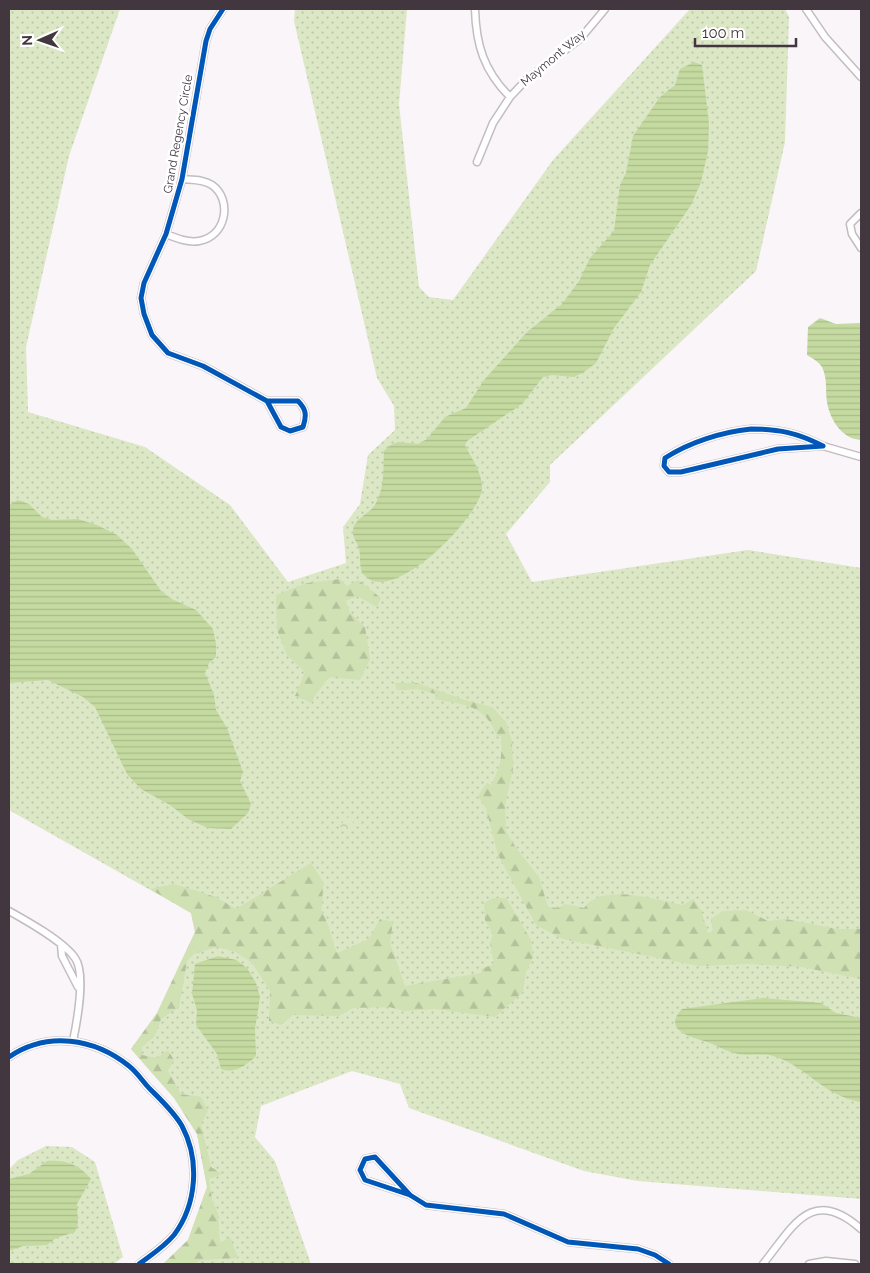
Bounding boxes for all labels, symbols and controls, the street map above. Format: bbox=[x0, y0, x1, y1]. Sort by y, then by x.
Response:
north arrow bbox=[15, 15, 65, 65]
scale bar bbox=[695, 15, 796, 47]
text: 100 m bbox=[702, 24, 744, 42]
street label: Maymont Way bbox=[518, 27, 588, 89]
text: N bbox=[19, 35, 35, 46]
street label: Grand Regency Circle bbox=[161, 73, 195, 195]

